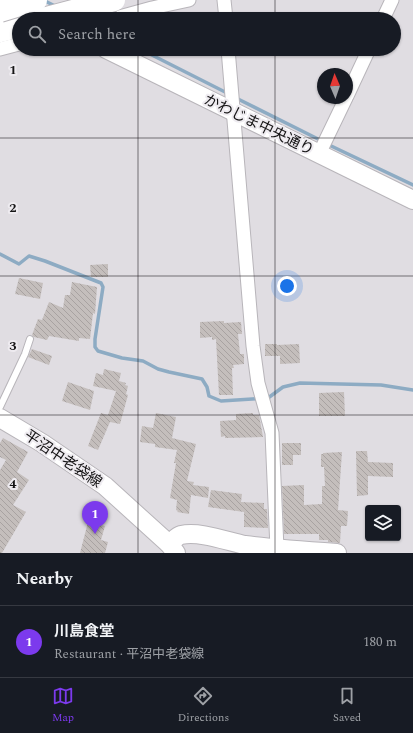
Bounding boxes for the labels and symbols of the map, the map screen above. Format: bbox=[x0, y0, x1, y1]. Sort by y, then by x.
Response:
text: 1 bbox=[9, 60, 17, 80]
north arrow bbox=[317, 68, 353, 104]
street label: かわじま中央通り bbox=[200, 88, 318, 162]
text: 2 bbox=[9, 198, 17, 218]
your location bbox=[277, 276, 297, 296]
text: 3 bbox=[9, 336, 17, 356]
street label: 平沼中老袋線 bbox=[19, 424, 107, 494]
text: 4 bbox=[9, 474, 17, 494]
pin: 1 bbox=[82, 501, 108, 534]

